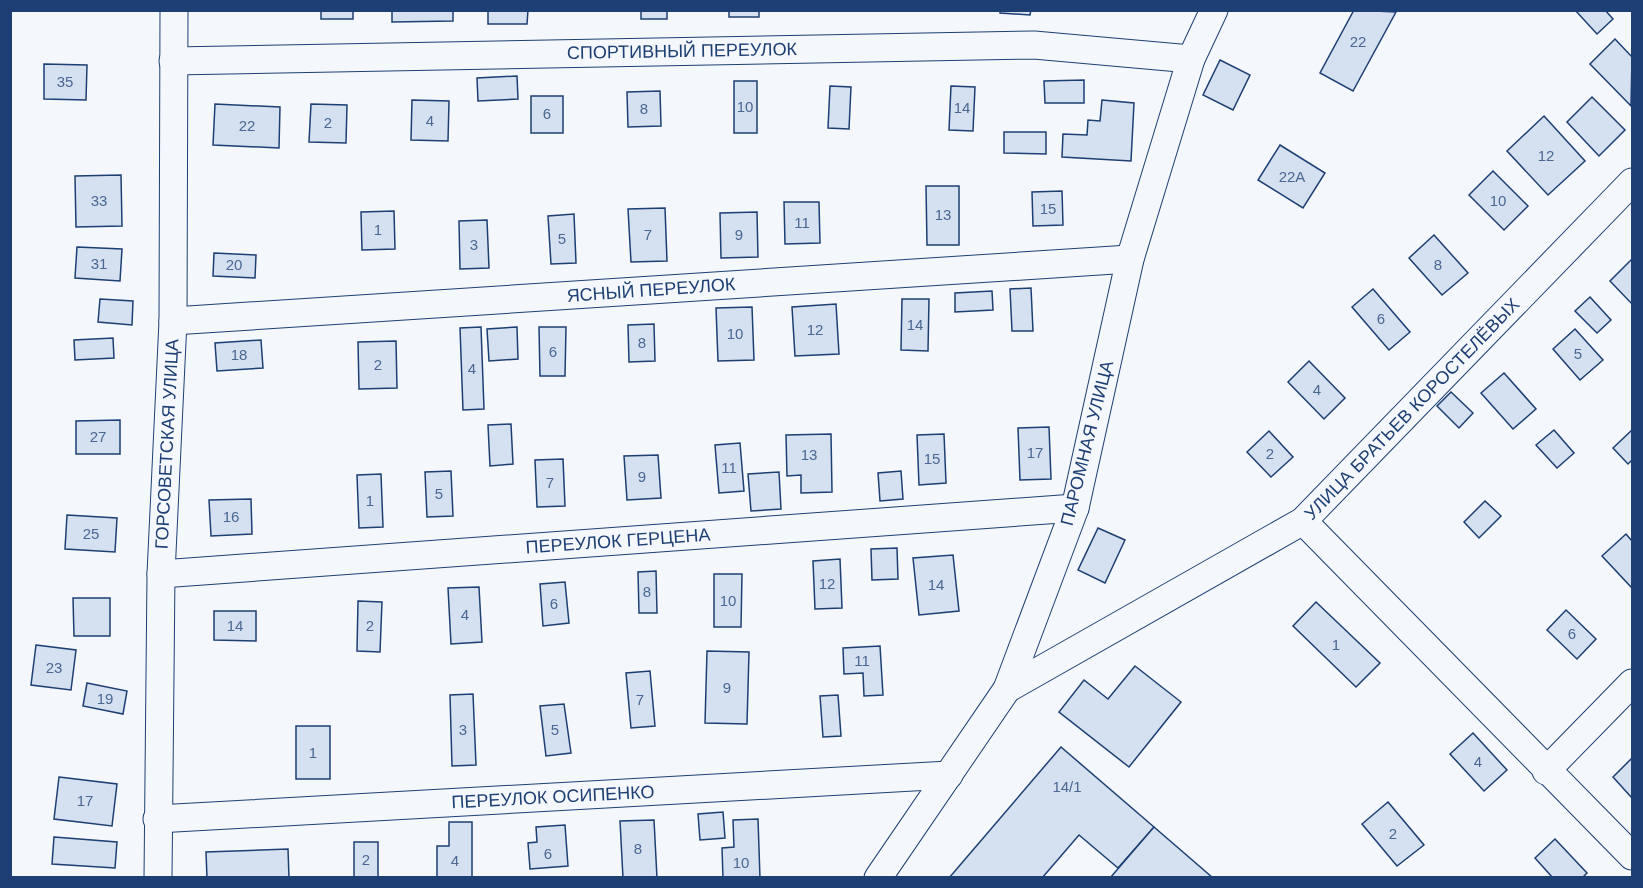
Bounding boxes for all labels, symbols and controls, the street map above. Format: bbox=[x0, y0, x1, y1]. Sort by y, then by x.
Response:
house number: 22 bbox=[1350, 33, 1366, 50]
street label: СПОРТИВНЫЙ ПЕРЕУЛОК bbox=[567, 38, 798, 63]
house number: 35 bbox=[57, 73, 73, 90]
house number: 10 bbox=[737, 98, 753, 115]
house number: 14 bbox=[954, 99, 970, 116]
house number: 8 bbox=[640, 100, 648, 117]
house number: 6 bbox=[543, 105, 551, 122]
house number: 4 bbox=[426, 112, 434, 129]
house number: 2 bbox=[324, 114, 332, 131]
house number: 22 bbox=[239, 117, 255, 134]
house number: 12 bbox=[1538, 147, 1554, 164]
house number: 22А bbox=[1279, 168, 1305, 185]
house number: 33 bbox=[91, 192, 107, 209]
house number: 10 bbox=[1490, 192, 1506, 209]
house number: 15 bbox=[1040, 200, 1056, 217]
house number: 13 bbox=[935, 206, 951, 223]
house number: 11 bbox=[794, 214, 810, 231]
house number: 1 bbox=[374, 221, 382, 238]
house number: 7 bbox=[644, 226, 652, 243]
house number: 9 bbox=[735, 226, 743, 243]
house number: 5 bbox=[558, 230, 566, 247]
house number: 3 bbox=[470, 236, 478, 253]
house number: 31 bbox=[91, 255, 107, 272]
house number: 20 bbox=[226, 256, 242, 273]
house number: 8 bbox=[1434, 256, 1442, 273]
street label: ЯСНЫЙ ПЕРЕУЛОК bbox=[566, 273, 736, 306]
street label: УЛИЦА БРАТЬЕВ КОРОСТЕЛЁВЫХ bbox=[1301, 294, 1523, 524]
house number: 6 bbox=[1377, 310, 1385, 327]
house number: 14 bbox=[907, 316, 923, 333]
house number: 12 bbox=[807, 321, 823, 338]
house number: 10 bbox=[727, 325, 743, 342]
house number: 8 bbox=[638, 334, 646, 351]
street label: ГОРСОВЕТСКАЯ УЛИЦА bbox=[152, 338, 182, 550]
house number: 6 bbox=[549, 343, 557, 360]
house number: 5 bbox=[1574, 345, 1582, 362]
house number: 18 bbox=[231, 346, 247, 363]
house number: 2 bbox=[374, 356, 382, 373]
street label: ПАРОМНАЯ УЛИЦА bbox=[1057, 358, 1117, 528]
house number: 4 bbox=[468, 360, 476, 377]
house number: 4 bbox=[1313, 381, 1321, 398]
house number: 27 bbox=[90, 428, 106, 445]
house number: 17 bbox=[1027, 444, 1043, 461]
house number: 2 bbox=[1266, 445, 1274, 462]
house number: 13 bbox=[801, 446, 817, 463]
house number: 15 bbox=[924, 450, 940, 467]
house number: 11 bbox=[721, 459, 737, 476]
house number: 9 bbox=[638, 468, 646, 485]
house number: 7 bbox=[546, 474, 554, 491]
house number: 5 bbox=[435, 485, 443, 502]
house number: 1 bbox=[366, 492, 374, 509]
house number: 16 bbox=[223, 508, 239, 525]
house number: 25 bbox=[83, 525, 99, 542]
street label: ПЕРЕУЛОК ГЕРЦЕНА bbox=[525, 525, 711, 557]
house number: 12 bbox=[819, 575, 835, 592]
house number: 14 bbox=[928, 576, 944, 593]
house number: 8 bbox=[643, 583, 651, 600]
house number: 10 bbox=[720, 592, 736, 609]
house number: 6 bbox=[550, 595, 558, 612]
house number: 4 bbox=[461, 606, 469, 623]
house number: 14 bbox=[227, 617, 243, 634]
house number: 2 bbox=[366, 617, 374, 634]
house number: 6 bbox=[1568, 625, 1576, 642]
house number: 1 bbox=[1332, 636, 1340, 653]
house number: 11 bbox=[854, 652, 870, 669]
house number: 23 bbox=[46, 659, 62, 676]
house number: 9 bbox=[723, 679, 731, 696]
house number: 19 bbox=[97, 690, 113, 707]
house number: 7 bbox=[636, 691, 644, 708]
house number: 3 bbox=[459, 721, 467, 738]
house number: 5 bbox=[551, 721, 559, 738]
house number: 1 bbox=[309, 744, 317, 761]
house number: 4 bbox=[1474, 753, 1482, 770]
house number: 14/1 bbox=[1052, 778, 1082, 795]
street label: ПЕРЕУЛОК ОСИПЕНКО bbox=[451, 782, 655, 812]
house number: 17 bbox=[77, 792, 93, 809]
house number: 2 bbox=[1389, 825, 1397, 842]
house number: 8 bbox=[634, 840, 642, 857]
house number: 6 bbox=[544, 845, 552, 862]
house number: 2 bbox=[362, 851, 370, 868]
house number: 4 bbox=[451, 852, 459, 869]
house number: 10 bbox=[733, 854, 749, 871]

